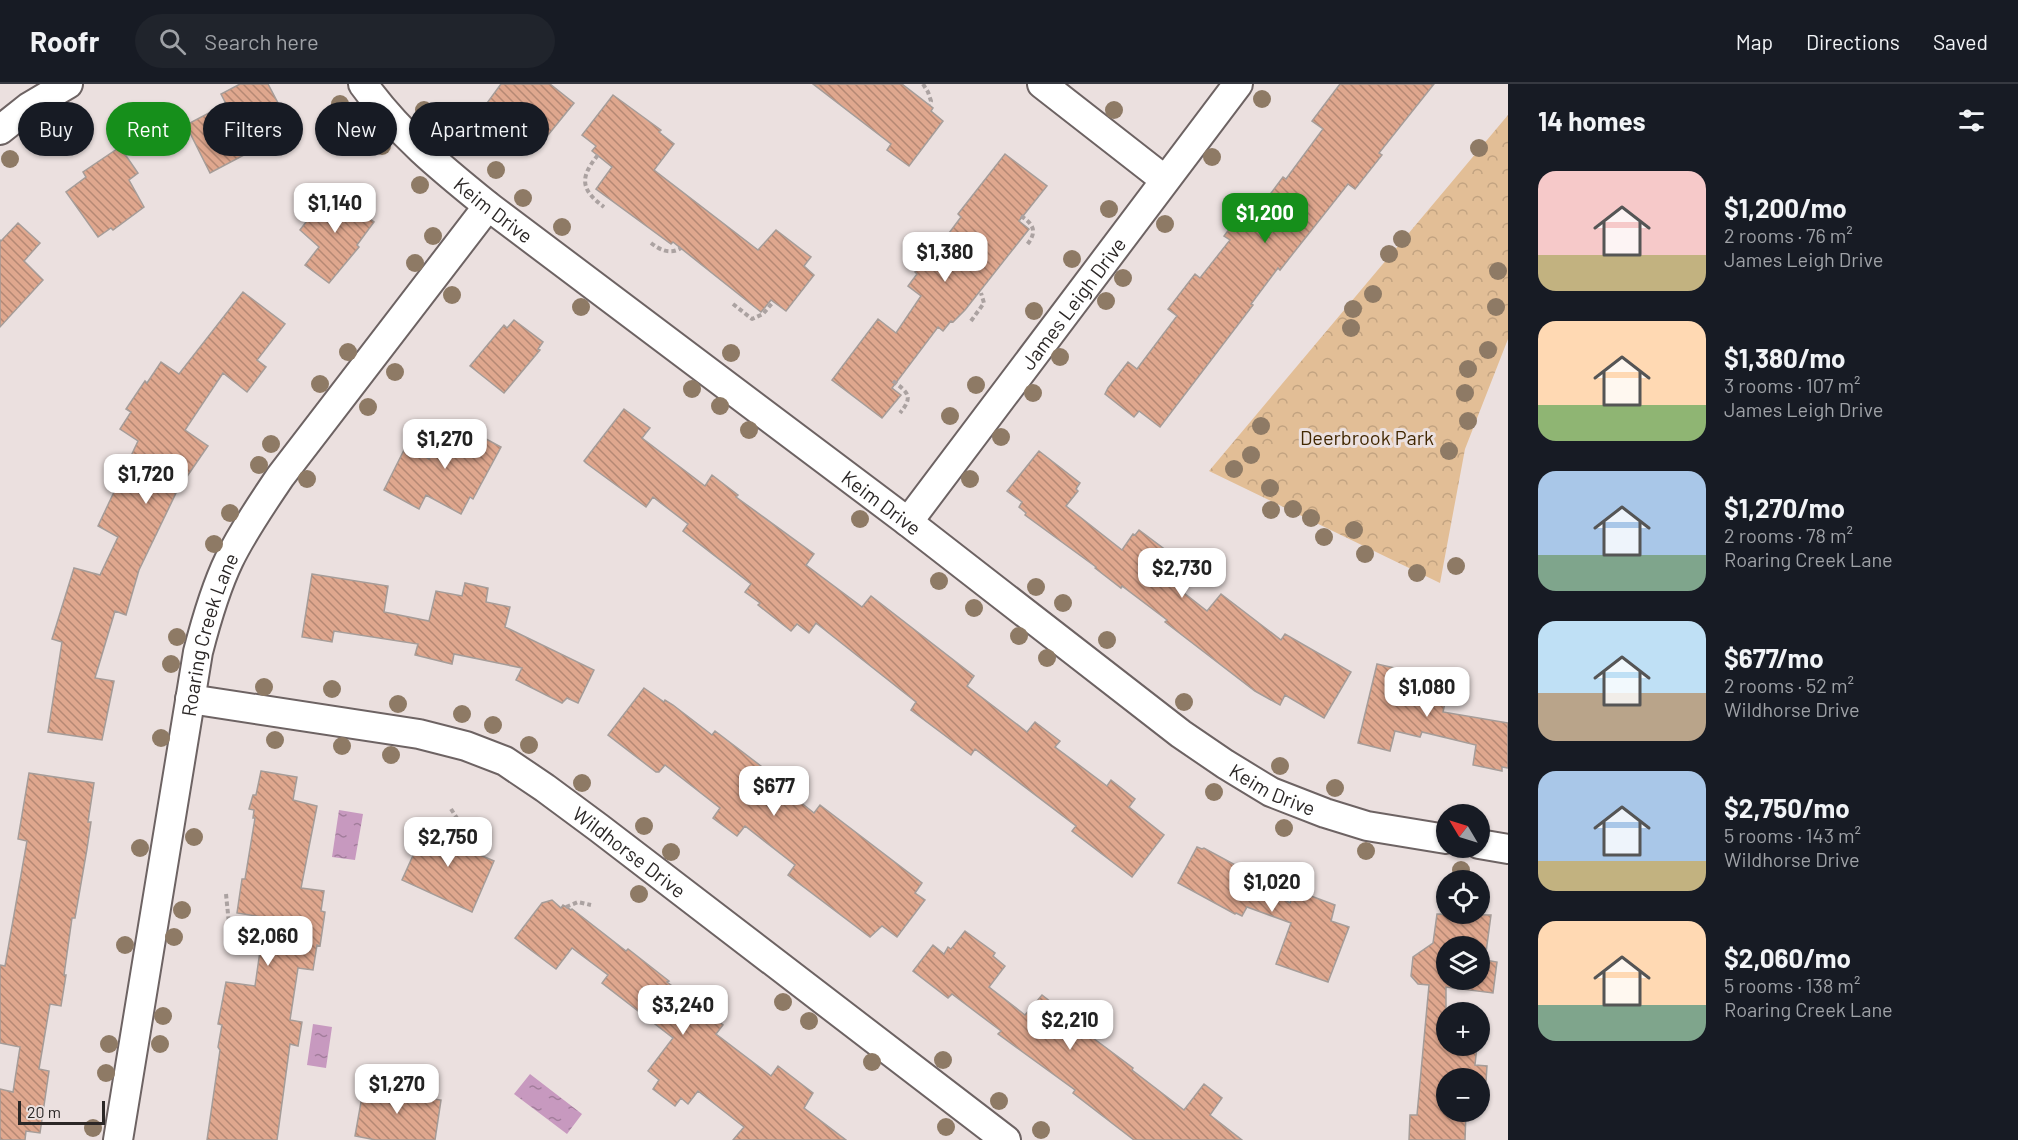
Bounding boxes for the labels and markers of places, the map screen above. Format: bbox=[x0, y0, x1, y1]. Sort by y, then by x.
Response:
pin: $1,140 bbox=[286, 183, 384, 234]
pin: $1,200 bbox=[1216, 193, 1314, 244]
pin: $1,380 bbox=[896, 232, 994, 283]
pin: $1,270 bbox=[396, 419, 494, 470]
pin: $1,720 bbox=[97, 454, 195, 505]
pin: $2,730 bbox=[1133, 548, 1231, 599]
pin: $1,080 bbox=[1378, 667, 1476, 718]
pin: $677 bbox=[738, 766, 810, 817]
pin: $2,750 bbox=[399, 817, 497, 868]
pin: $1,020 bbox=[1223, 862, 1321, 913]
pin: $2,060 bbox=[219, 916, 317, 967]
pin: $3,240 bbox=[634, 985, 732, 1036]
pin: $2,210 bbox=[1021, 1000, 1119, 1051]
pin: $1,270 bbox=[348, 1064, 446, 1115]

